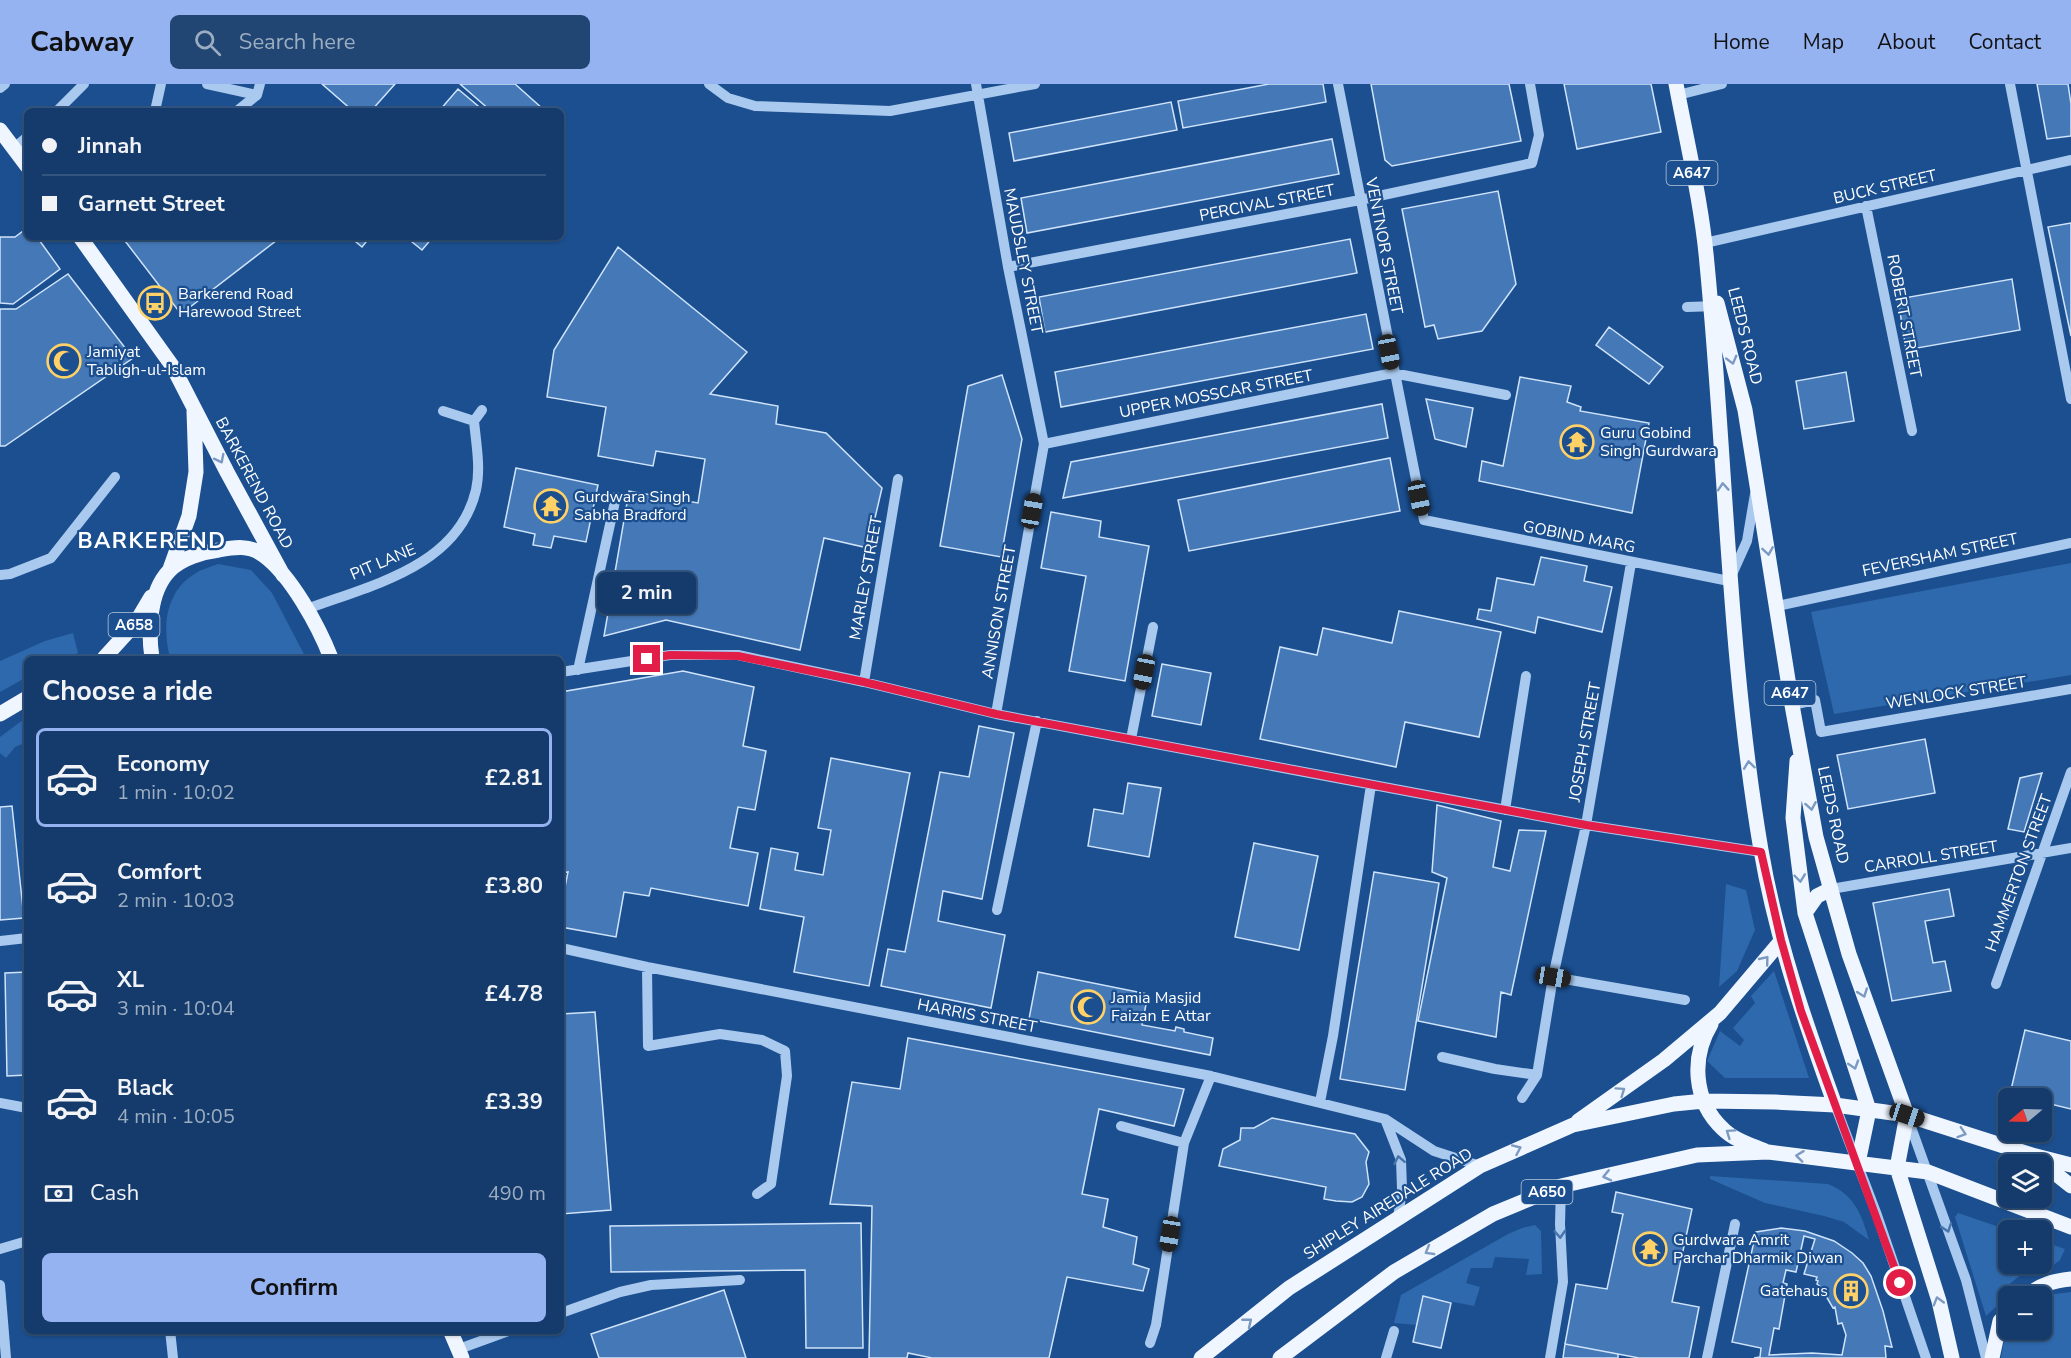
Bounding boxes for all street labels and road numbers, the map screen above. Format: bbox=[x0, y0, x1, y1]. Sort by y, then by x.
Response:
road number: A647 bbox=[1666, 161, 1718, 185]
street label: BUCK STREET bbox=[1831, 164, 1939, 210]
street label: VENTNOR STREET bbox=[1360, 175, 1408, 317]
street label: PERCIVAL STREET bbox=[1197, 179, 1337, 227]
street label: MAUDSLEY STREET bbox=[998, 186, 1048, 336]
street label: ROBERT STREET bbox=[1881, 252, 1927, 380]
street label: LEEDS ROAD bbox=[1722, 285, 1768, 387]
street label: UPPER MOSSCAR STREET bbox=[1117, 364, 1315, 424]
street label: BARKEREND ROAD bbox=[210, 413, 298, 553]
street label: MARLEY STREET bbox=[844, 514, 888, 642]
street label: GOBIND MARG bbox=[1521, 515, 1637, 559]
street label: FEVERSHAM STREET bbox=[1860, 528, 2020, 582]
street label: PIT LANE bbox=[347, 538, 419, 586]
street label: ANNISON STREET bbox=[976, 543, 1022, 681]
road number: A658 bbox=[108, 613, 160, 637]
street label: WENLOCK STREET bbox=[1884, 671, 2028, 715]
street label: JOSEPH STREET bbox=[1563, 680, 1606, 805]
road number: A647 bbox=[1764, 681, 1816, 705]
street label: LEEDS ROAD bbox=[1812, 764, 1854, 866]
street label: HAMMERTON STREET bbox=[1980, 791, 2058, 955]
street label: CARROLL STREET bbox=[1862, 835, 2000, 878]
street label: HARRIS STREET bbox=[915, 994, 1039, 1038]
street label: SHIPLEY AIREDALE ROAD bbox=[1299, 1143, 1477, 1265]
road number: A650 bbox=[1522, 1180, 1572, 1204]

